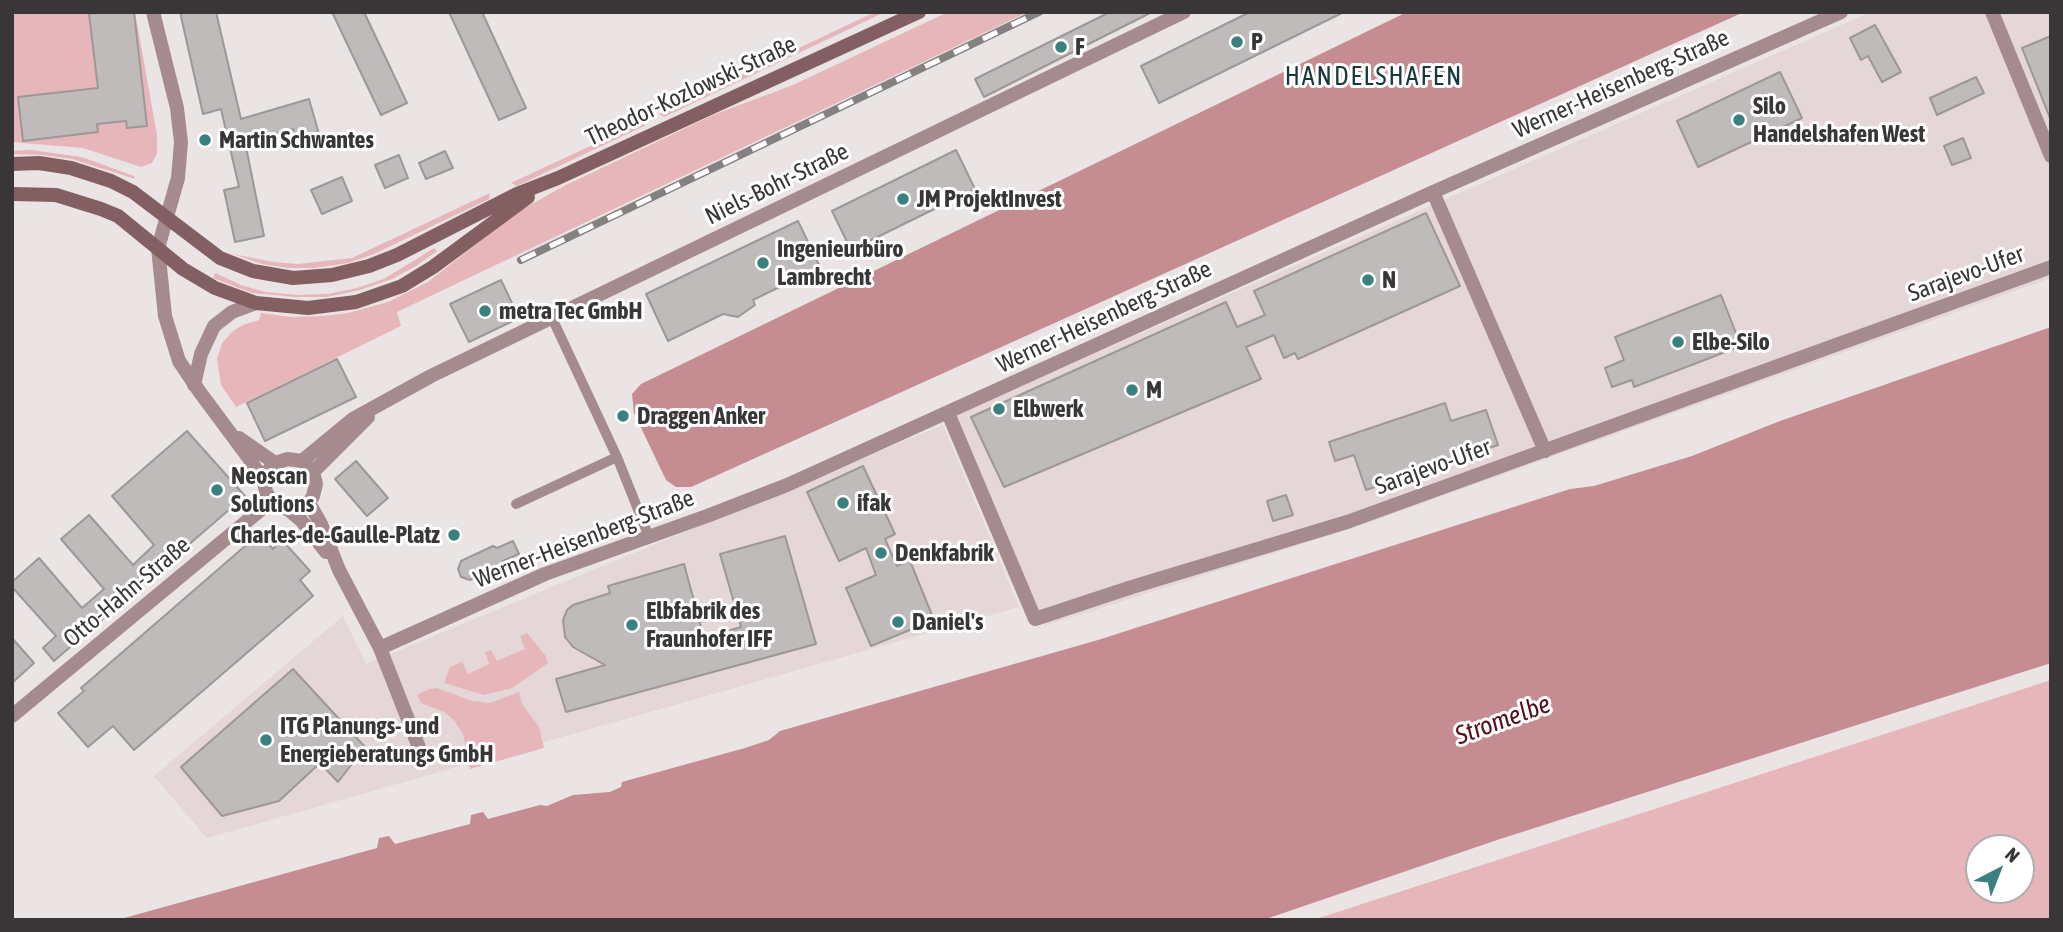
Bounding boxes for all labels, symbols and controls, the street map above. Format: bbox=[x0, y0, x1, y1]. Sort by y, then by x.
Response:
street label: Werner-Heisenberg-Straße bbox=[1508, 23, 1734, 145]
place label: P bbox=[1251, 28, 1263, 56]
street label: Theodor-Kozlowski-Straße bbox=[581, 30, 801, 152]
place label: F bbox=[1075, 33, 1085, 61]
marker: P bbox=[1229, 34, 1245, 50]
marker: F bbox=[1053, 39, 1069, 55]
district label: HANDELSHAFEN bbox=[1286, 61, 1462, 93]
place label: Silo Handelshafen West bbox=[1753, 92, 1925, 148]
marker: Silo Handelshafen West bbox=[1731, 112, 1747, 128]
place label: Martin Schwantes bbox=[219, 126, 374, 154]
marker: Martin Schwantes bbox=[197, 132, 213, 148]
street label: Niels-Bohr-Straße bbox=[701, 137, 853, 231]
place label: JM ProjektInvest bbox=[917, 185, 1062, 213]
marker: JM ProjektInvest bbox=[895, 191, 911, 207]
place label: Ingenieurbüro Lambrecht bbox=[777, 235, 904, 291]
street label: Sarajevo-Ufer bbox=[1904, 240, 2028, 308]
marker: Ingenieurbüro Lambrecht bbox=[755, 255, 771, 271]
street label: Werner-Heisenberg-Straße bbox=[992, 255, 1216, 379]
place label: N bbox=[1382, 266, 1396, 294]
marker: N bbox=[1360, 272, 1376, 288]
place label: metra Tec GmbH bbox=[499, 297, 642, 325]
marker: metra Tec GmbH bbox=[477, 303, 493, 319]
place label: Elbe-Silo bbox=[1692, 328, 1770, 356]
marker: Elbe-Silo bbox=[1670, 334, 1686, 350]
place label: M bbox=[1146, 376, 1162, 404]
marker: M bbox=[1124, 382, 1140, 398]
place label: Elbwerk bbox=[1013, 395, 1083, 423]
marker: Elbwerk bbox=[991, 401, 1007, 417]
place label: Draggen Anker bbox=[637, 402, 765, 430]
marker: Draggen Anker bbox=[615, 408, 631, 424]
street label: Sarajevo-Ufer bbox=[1371, 433, 1495, 501]
place label: Neoscan Solutions bbox=[231, 462, 314, 518]
marker: Neoscan Solutions bbox=[209, 482, 225, 498]
street label: Werner-Heisenberg-Straße bbox=[470, 484, 698, 594]
place label: ifak bbox=[857, 489, 891, 517]
marker: ifak bbox=[835, 495, 851, 511]
place label: Charles-de-Gaulle-Platz bbox=[230, 521, 440, 549]
marker: Charles-de-Gaulle-Platz bbox=[446, 527, 462, 543]
street label: Otto-Hahn-Straße bbox=[58, 531, 196, 653]
place label: Denkfabrik bbox=[895, 539, 994, 567]
marker: Denkfabrik bbox=[873, 545, 889, 561]
place label: Elbfabrik des Fraunhofer IFF bbox=[646, 597, 772, 653]
place label: Daniel's bbox=[912, 608, 983, 636]
marker: Daniel's bbox=[890, 614, 906, 630]
marker: Elbfabrik des Fraunhofer IFF bbox=[624, 617, 640, 633]
water label: Stromelbe bbox=[1451, 688, 1555, 752]
place label: ITG Planungs- und Energieberatungs GmbH bbox=[280, 712, 493, 768]
marker: ITG Planungs- und Energieberatungs GmbH bbox=[258, 732, 274, 748]
north arrow bbox=[1965, 834, 2035, 904]
text: N bbox=[2001, 843, 2024, 867]

